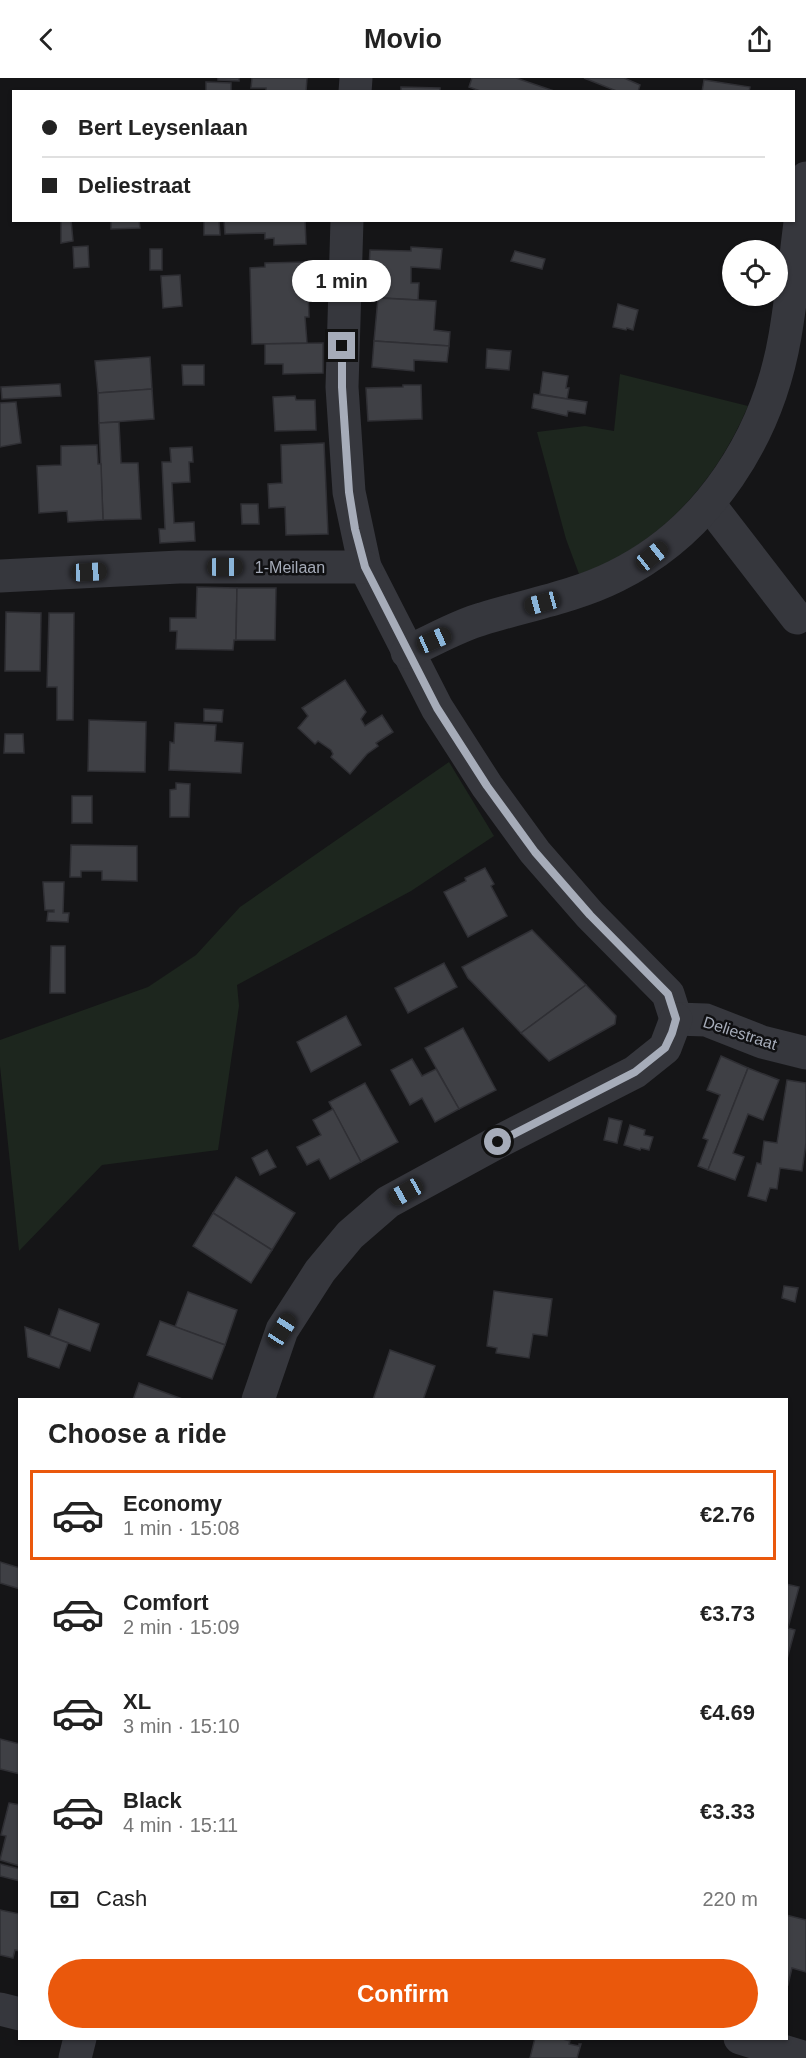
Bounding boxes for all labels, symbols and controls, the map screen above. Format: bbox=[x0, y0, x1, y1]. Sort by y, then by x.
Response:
icon: back bbox=[30, 23, 63, 56]
icon: share bbox=[743, 23, 776, 56]
text: Movio bbox=[364, 24, 442, 54]
text: Bert Leysenlaan bbox=[78, 115, 248, 140]
text: Deliestraat bbox=[78, 173, 191, 198]
map controls bbox=[722, 240, 788, 306]
button: locate bbox=[722, 240, 788, 306]
callout: 1 min bbox=[292, 259, 392, 301]
text: 1 min bbox=[315, 270, 368, 292]
route end bbox=[328, 332, 355, 359]
car bbox=[632, 538, 672, 574]
car bbox=[207, 558, 243, 576]
street label: 1-Meilaan bbox=[255, 559, 325, 576]
car bbox=[71, 562, 107, 582]
car bbox=[522, 590, 562, 616]
car bbox=[414, 624, 454, 656]
street label: Deliestraat bbox=[701, 1013, 780, 1053]
route start bbox=[484, 1128, 511, 1155]
car bbox=[386, 1175, 426, 1209]
car bbox=[265, 1310, 299, 1350]
text: Choose a ride bbox=[48, 1419, 227, 1449]
icon: car bbox=[51, 1488, 105, 1542]
text: Economy bbox=[123, 1491, 222, 1516]
text: €2.76 bbox=[700, 1502, 755, 1527]
text: 1 min · 15:08 bbox=[123, 1517, 240, 1539]
icon: car bbox=[51, 1587, 105, 1641]
text: Comfort bbox=[123, 1590, 209, 1615]
text: €3.73 bbox=[700, 1601, 755, 1626]
text: 2 min · 15:09 bbox=[123, 1616, 240, 1638]
icon: car bbox=[51, 1686, 105, 1740]
text: XL bbox=[123, 1689, 151, 1714]
text: €4.69 bbox=[700, 1700, 755, 1725]
text: 3 min · 15:10 bbox=[123, 1715, 240, 1737]
icon: car bbox=[51, 1785, 105, 1839]
text: Black bbox=[123, 1788, 182, 1813]
text: €3.33 bbox=[700, 1799, 755, 1824]
text: 4 min · 15:11 bbox=[123, 1814, 238, 1836]
icon: cash bbox=[48, 1883, 81, 1916]
text: Cash bbox=[96, 1886, 147, 1911]
text: 220 m bbox=[702, 1888, 758, 1910]
button: Confirm bbox=[48, 1959, 758, 2028]

